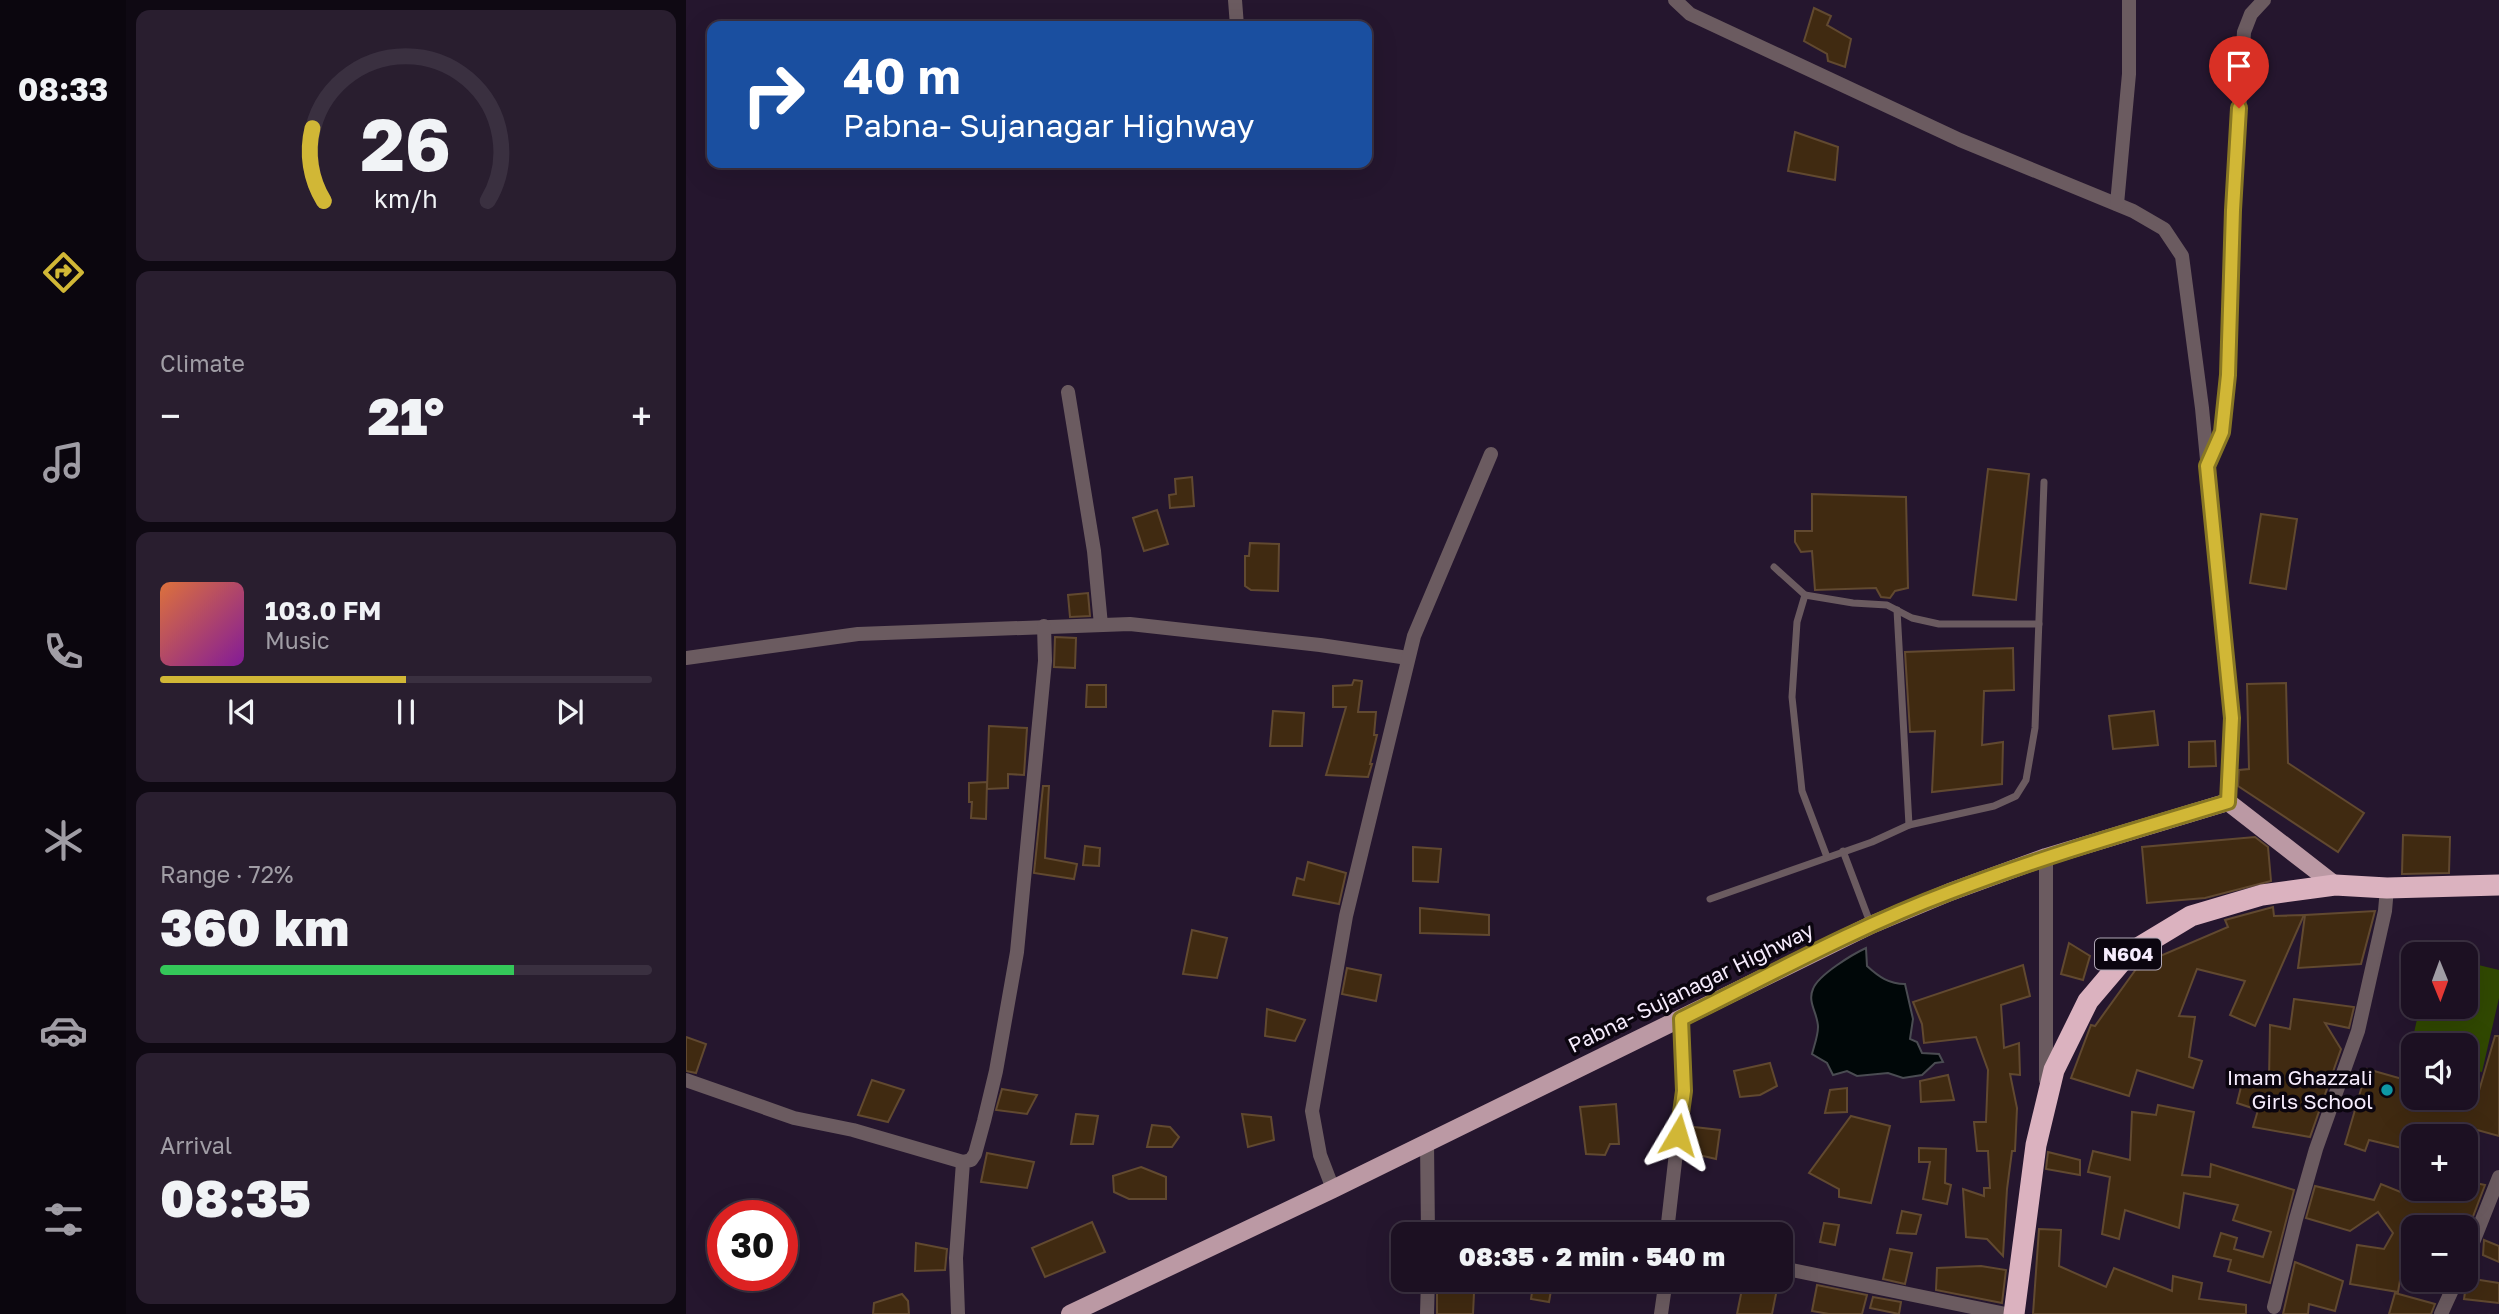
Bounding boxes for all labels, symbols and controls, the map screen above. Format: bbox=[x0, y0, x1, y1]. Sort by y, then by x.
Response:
pin bbox=[2209, 36, 2269, 108]
text: 40 m bbox=[843, 46, 961, 105]
icon: arrive bbox=[2220, 47, 2258, 85]
icon: right bbox=[728, 49, 819, 140]
text: 08:33 bbox=[18, 70, 108, 108]
text: 26 bbox=[361, 101, 451, 188]
text: Pabna- Sujanagar Highway bbox=[843, 106, 1254, 144]
text: km/h bbox=[374, 183, 438, 214]
icon: directions bbox=[39, 248, 88, 297]
text: Climate bbox=[160, 349, 245, 377]
text: 21° bbox=[368, 384, 444, 446]
text: − bbox=[160, 393, 181, 438]
text: + bbox=[631, 393, 652, 438]
icon: music bbox=[39, 438, 88, 487]
text: 103.0 FM bbox=[265, 595, 381, 626]
text: Music bbox=[265, 626, 330, 654]
icon: phone bbox=[39, 627, 88, 676]
icon: previous bbox=[223, 693, 261, 731]
icon: pause bbox=[387, 693, 425, 731]
icon: next bbox=[551, 693, 589, 731]
icon: climate bbox=[39, 816, 88, 865]
text: Range · 72% bbox=[160, 860, 293, 888]
text: 360 km bbox=[160, 895, 349, 957]
street label: Pabna- Sujanagar Highway bbox=[1564, 916, 1818, 1058]
road number: N604 bbox=[2095, 938, 2161, 970]
north arrow bbox=[2401, 942, 2478, 1018]
map controls bbox=[2401, 942, 2478, 1292]
icon: car bbox=[39, 1006, 88, 1055]
button: sound bbox=[2401, 1033, 2478, 1110]
place label: Imam Ghazzali Girls School bbox=[2227, 1064, 2373, 1114]
marker: Imam Ghazzali Girls School bbox=[2379, 1082, 2395, 1098]
position arrow bbox=[1641, 1098, 1715, 1172]
button: + bbox=[2401, 1124, 2478, 1201]
text: Arrival bbox=[160, 1131, 232, 1159]
text: 08:35 bbox=[160, 1166, 311, 1228]
icon: filters bbox=[39, 1195, 88, 1244]
speed limit sign: 30 bbox=[707, 1200, 798, 1291]
button: − bbox=[2401, 1215, 2478, 1292]
text: 08:35 · 2 min · 540 m bbox=[1459, 1241, 1725, 1272]

